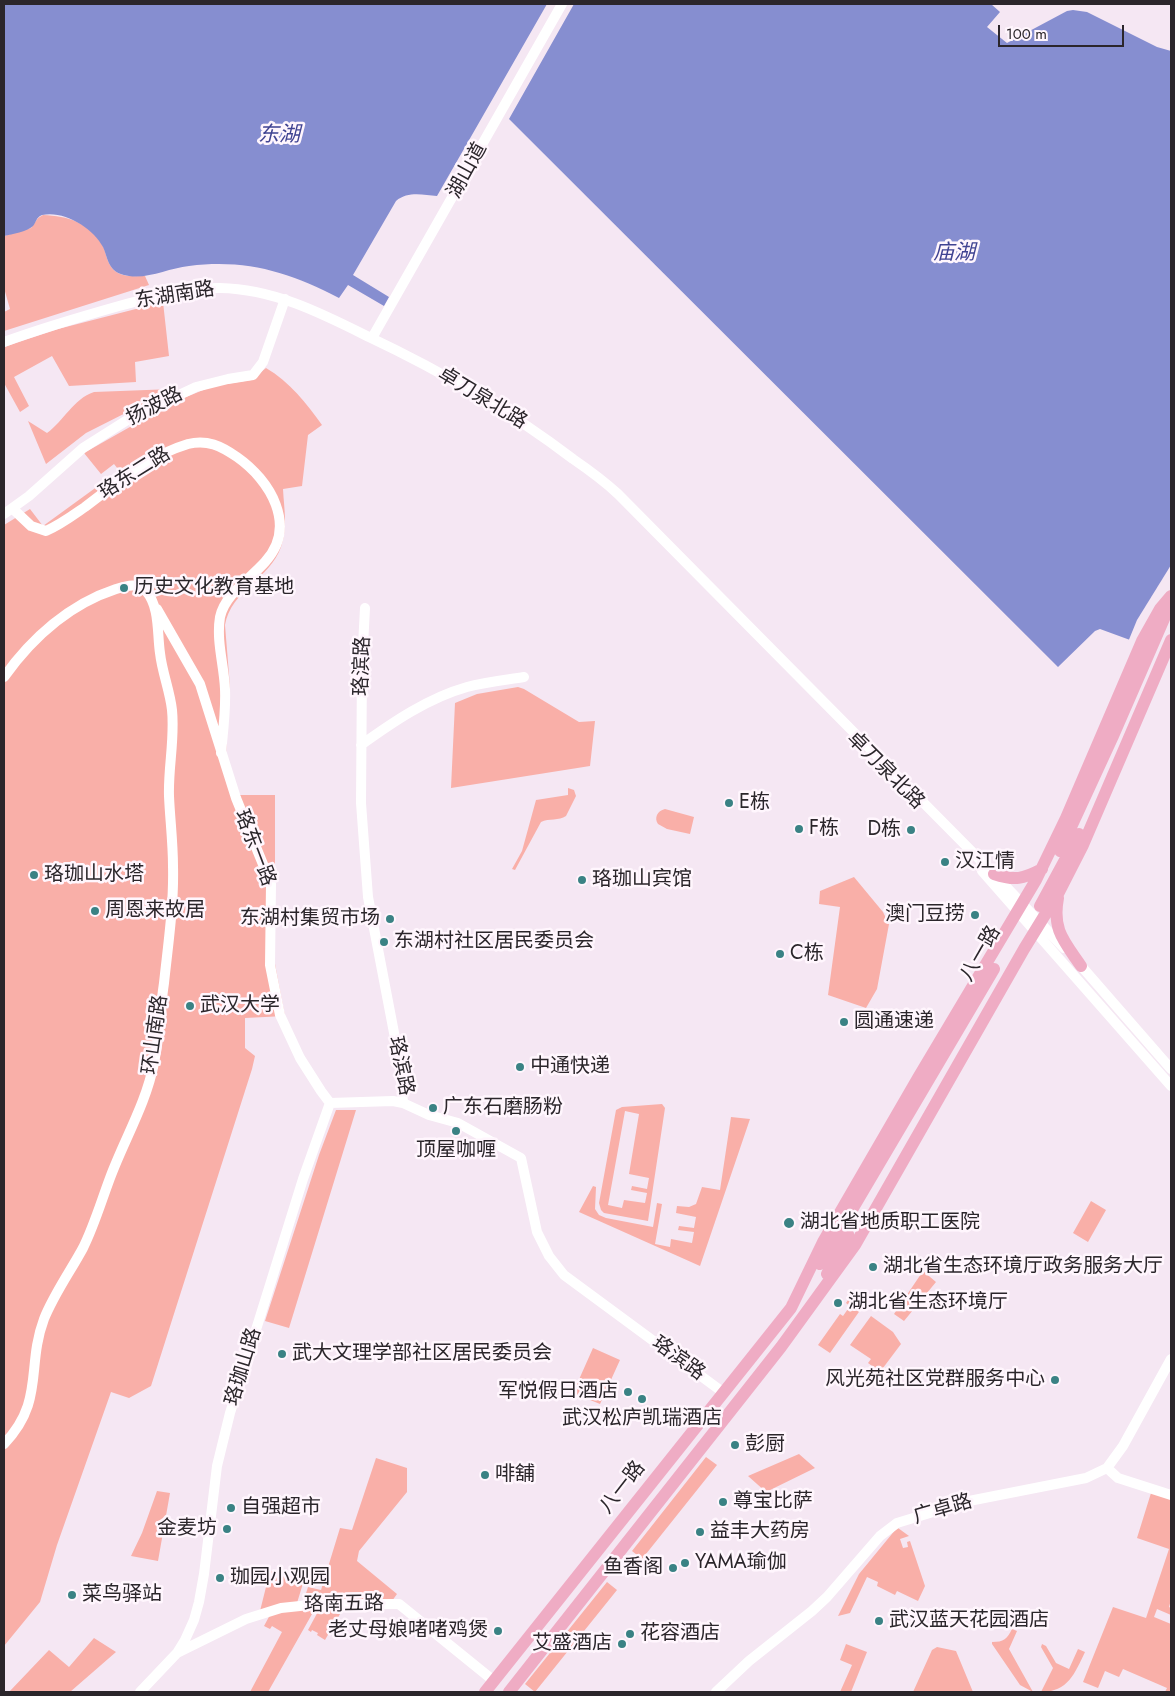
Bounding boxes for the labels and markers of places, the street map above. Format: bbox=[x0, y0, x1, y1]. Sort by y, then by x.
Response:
place label: 历史文化教育基地 bbox=[134, 576, 294, 600]
marker: 历史文化教育基地 bbox=[118, 582, 130, 594]
place label: E栋 bbox=[739, 791, 770, 815]
marker: E栋 bbox=[723, 797, 735, 809]
place label: F栋 bbox=[809, 817, 839, 841]
place label: D栋 bbox=[867, 818, 901, 842]
marker: F栋 bbox=[793, 823, 805, 835]
marker: D栋 bbox=[905, 824, 917, 836]
place label: 汉江情 bbox=[955, 850, 1015, 874]
marker: 汉江情 bbox=[939, 856, 951, 868]
place label: 珞珈山水塔 bbox=[44, 863, 144, 887]
place label: 珞珈山宾馆 bbox=[592, 868, 692, 892]
marker: 珞珈山水塔 bbox=[28, 869, 40, 881]
marker: 珞珈山宾馆 bbox=[576, 874, 588, 886]
place label: 周恩来故居 bbox=[105, 899, 205, 923]
place label: 澳门豆捞 bbox=[885, 903, 965, 927]
marker: 周恩来故居 bbox=[89, 905, 101, 917]
place label: 东湖村集贸市场 bbox=[240, 907, 380, 931]
marker: 澳门豆捞 bbox=[969, 909, 981, 921]
marker: 东湖村集贸市场 bbox=[384, 913, 396, 925]
place label: 东湖村社区居民委员会 bbox=[394, 930, 594, 954]
marker: 东湖村社区居民委员会 bbox=[378, 936, 390, 948]
place label: C栋 bbox=[790, 942, 824, 966]
marker: C栋 bbox=[774, 948, 786, 960]
place label: 武汉大学 bbox=[200, 994, 280, 1018]
marker: 武汉大学 bbox=[184, 1000, 196, 1012]
place label: 圆通速递 bbox=[854, 1010, 934, 1034]
marker: 圆通速递 bbox=[838, 1016, 850, 1028]
place label: 中通快递 bbox=[530, 1055, 610, 1079]
marker: 中通快递 bbox=[514, 1061, 526, 1073]
place label: 广东石磨肠粉 bbox=[443, 1096, 563, 1120]
marker: 广东石磨肠粉 bbox=[427, 1102, 439, 1114]
marker: 顶屋咖喱 bbox=[450, 1125, 462, 1137]
place label: 顶屋咖喱 bbox=[416, 1139, 496, 1163]
place label: 湖北省地质职工医院 bbox=[800, 1211, 980, 1235]
marker: 湖北省地质职工医院 bbox=[782, 1216, 796, 1230]
place label: 湖北省生态环境厅政务服务大厅 bbox=[883, 1255, 1163, 1279]
marker: 湖北省生态环境厅政务服务大厅 bbox=[867, 1261, 879, 1273]
place label: 湖北省生态环境厅 bbox=[848, 1291, 1008, 1315]
marker: 湖北省生态环境厅 bbox=[832, 1297, 844, 1309]
place label: 武大文理学部社区居民委员会 bbox=[292, 1342, 552, 1366]
marker: 武大文理学部社区居民委员会 bbox=[276, 1348, 288, 1360]
place label: 风光苑社区党群服务中心 bbox=[825, 1368, 1045, 1392]
marker: 风光苑社区党群服务中心 bbox=[1049, 1374, 1061, 1386]
place label: 军悦假日酒店 bbox=[498, 1380, 618, 1404]
marker: 军悦假日酒店 bbox=[622, 1386, 634, 1398]
marker: 武汉松庐凯瑞酒店 bbox=[636, 1393, 648, 1405]
place label: 武汉松庐凯瑞酒店 bbox=[562, 1407, 722, 1431]
place label: 彭厨 bbox=[745, 1433, 785, 1457]
marker: 彭厨 bbox=[729, 1439, 741, 1451]
place label: 啡舖 bbox=[495, 1463, 535, 1487]
marker: 啡舖 bbox=[479, 1469, 491, 1481]
place label: 尊宝比萨 bbox=[733, 1490, 813, 1514]
place label: 自强超市 bbox=[241, 1496, 321, 1520]
marker: 尊宝比萨 bbox=[717, 1496, 729, 1508]
marker: 自强超市 bbox=[225, 1502, 237, 1514]
place label: 金麦坊 bbox=[157, 1517, 217, 1541]
place label: 益丰大药房 bbox=[710, 1520, 810, 1544]
marker: 金麦坊 bbox=[221, 1523, 233, 1535]
marker: 益丰大药房 bbox=[694, 1526, 706, 1538]
place label: YAMA瑜伽 bbox=[695, 1551, 787, 1575]
place label: 鱼香阁 bbox=[603, 1556, 663, 1580]
marker: YAMA瑜伽 bbox=[679, 1557, 691, 1569]
marker: 鱼香阁 bbox=[667, 1562, 679, 1574]
place label: 珈园小观园 bbox=[230, 1566, 330, 1590]
marker: 珈园小观园 bbox=[214, 1572, 226, 1584]
place label: 菜鸟驿站 bbox=[82, 1583, 162, 1607]
marker: 菜鸟驿站 bbox=[66, 1589, 78, 1601]
place label: 武汉蓝天花园酒店 bbox=[889, 1609, 1049, 1633]
marker: 武汉蓝天花园酒店 bbox=[873, 1615, 885, 1627]
place label: 老丈母娘啫啫鸡煲 bbox=[328, 1619, 488, 1643]
place label: 花容酒店 bbox=[640, 1622, 720, 1646]
marker: 老丈母娘啫啫鸡煲 bbox=[492, 1625, 504, 1637]
marker: 花容酒店 bbox=[624, 1628, 636, 1640]
place label: 艾盛酒店 bbox=[532, 1632, 612, 1656]
marker: 艾盛酒店 bbox=[616, 1638, 628, 1650]

